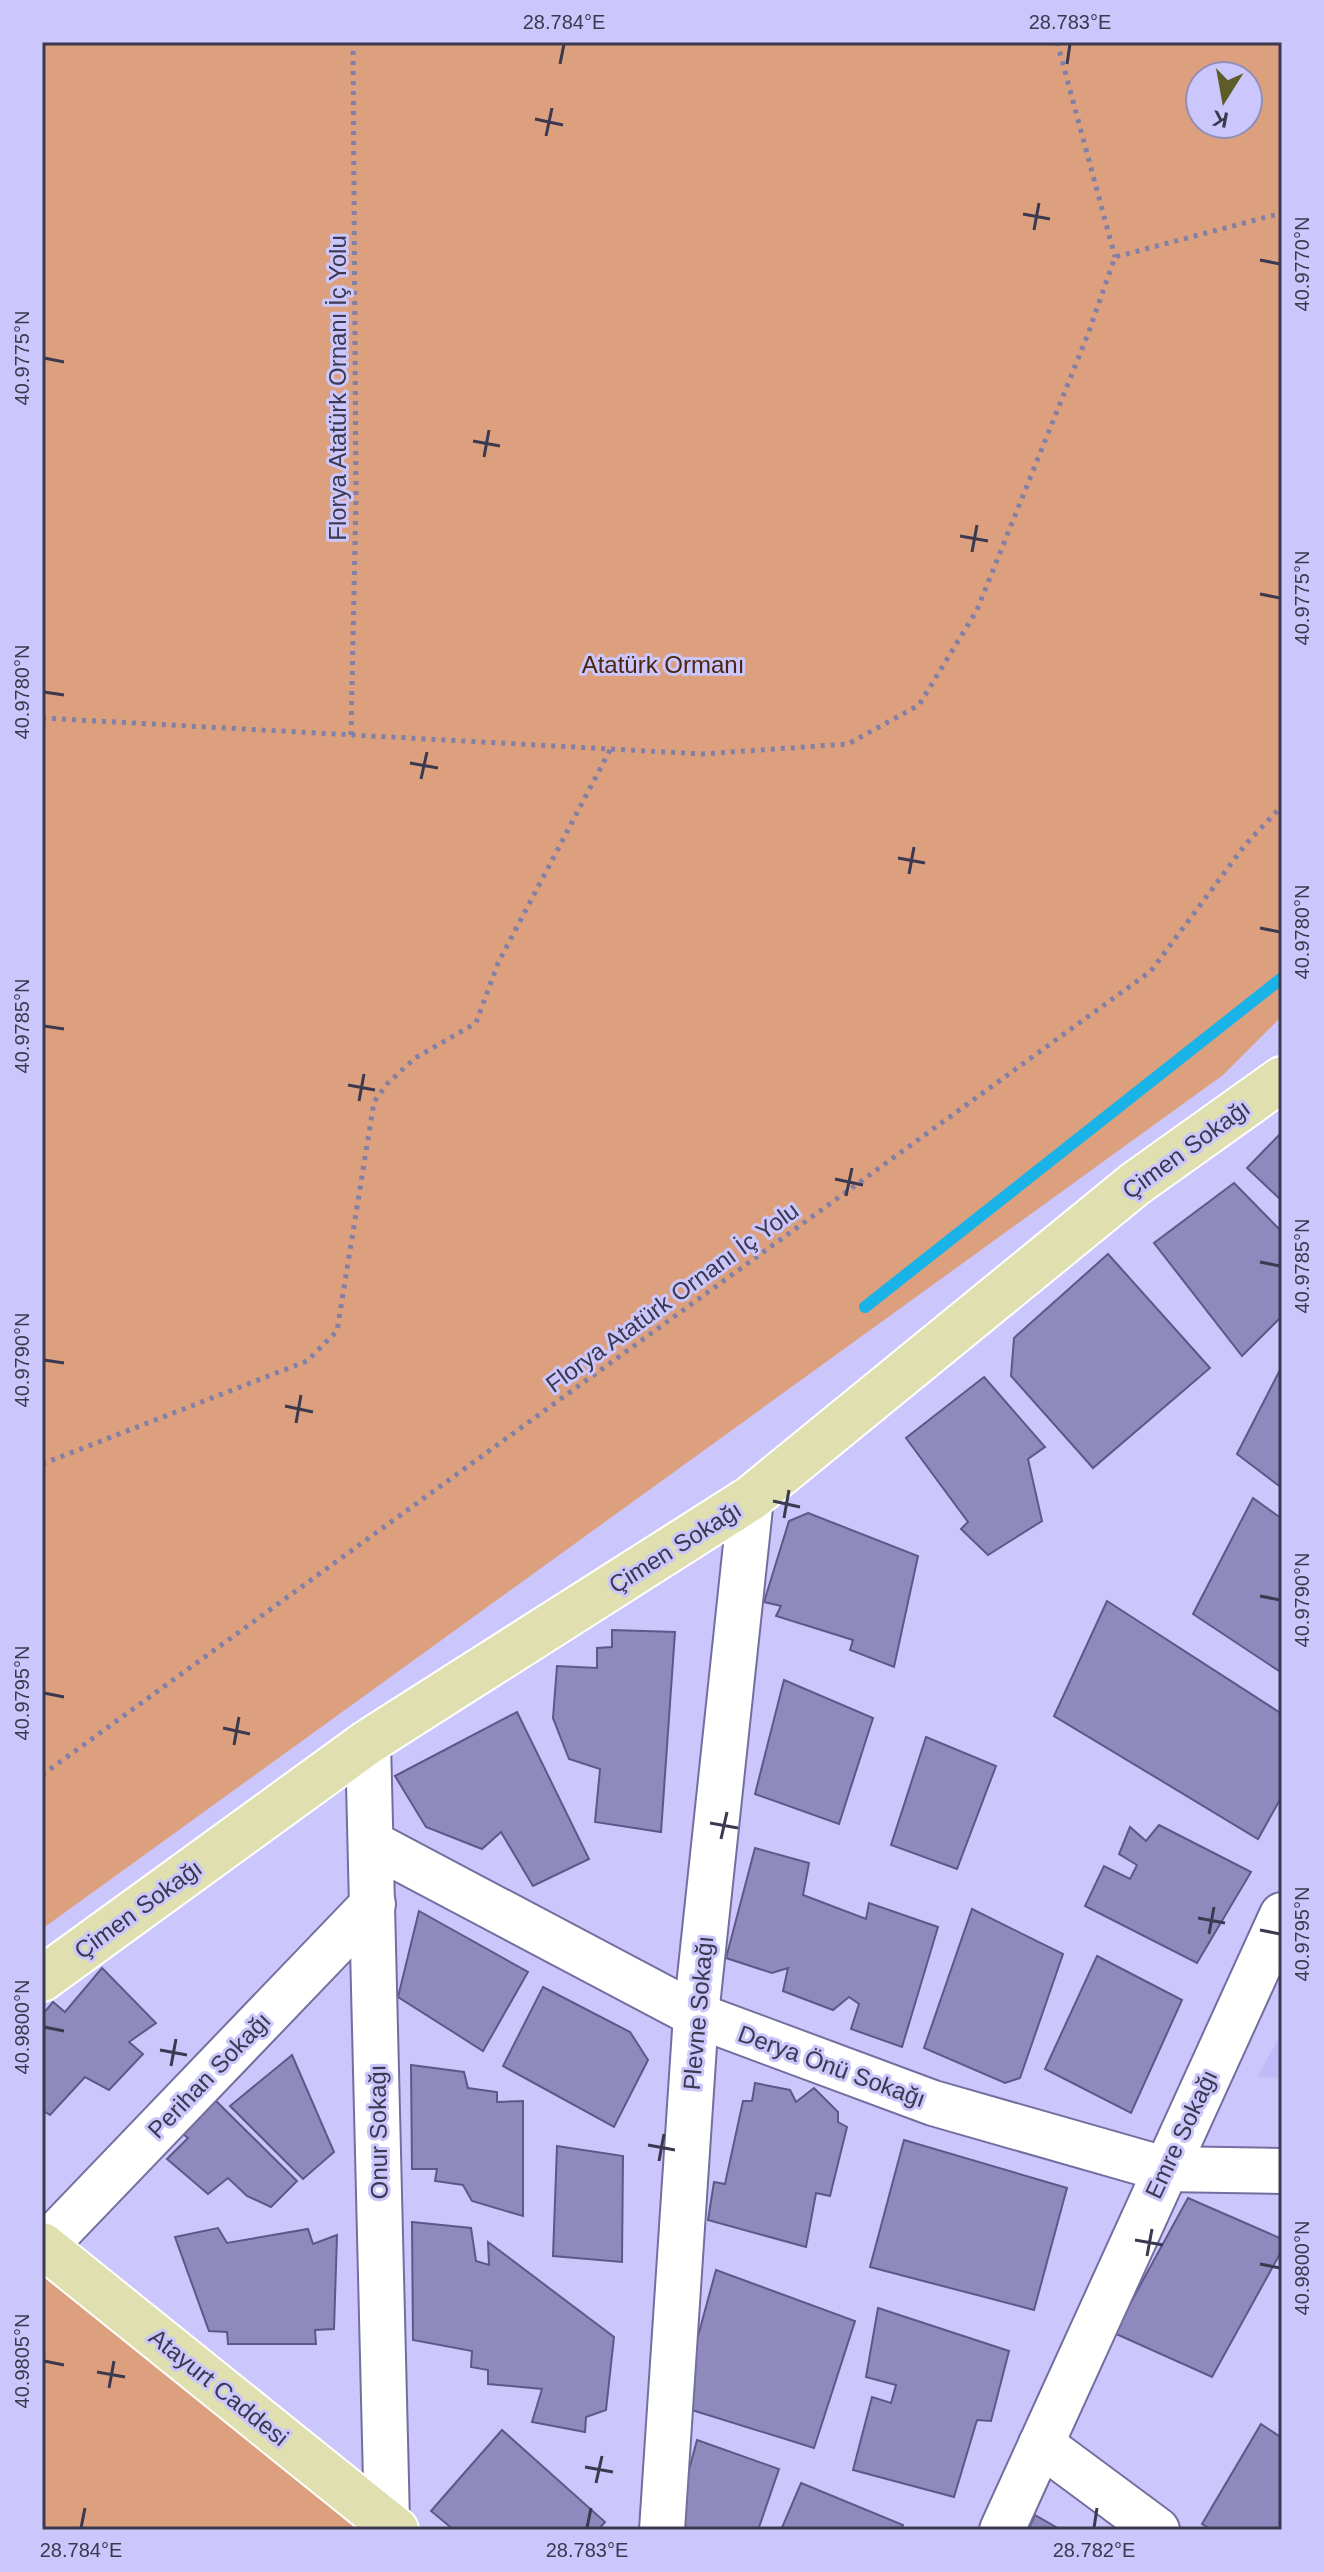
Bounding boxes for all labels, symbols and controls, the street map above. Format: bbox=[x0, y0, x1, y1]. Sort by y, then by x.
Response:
text: 28.784°E bbox=[523, 11, 605, 33]
text: 28.783°E bbox=[1029, 11, 1111, 33]
north arrow bbox=[1184, 60, 1264, 140]
text: K bbox=[1210, 105, 1230, 133]
text: 40.9770°N bbox=[1291, 217, 1313, 311]
street label: Florya Atatürk Ornanı İç Yolu bbox=[324, 235, 351, 541]
text: 40.9775°N bbox=[11, 311, 33, 405]
text: 40.9775°N bbox=[1291, 551, 1313, 645]
text: 40.9780°N bbox=[11, 645, 33, 739]
park label: Atatürk Ormanı bbox=[582, 651, 744, 678]
text: 40.9780°N bbox=[1291, 885, 1313, 979]
text: 40.9785°N bbox=[11, 979, 33, 1073]
street label: Çimen Sokağı bbox=[1117, 1094, 1255, 1204]
street label: Florya Atatürk Ornanı İç Yolu bbox=[540, 1196, 804, 1398]
text: 40.9785°N bbox=[1291, 1219, 1313, 1313]
text: 40.9790°N bbox=[11, 1313, 33, 1407]
street label: Çimen Sokağı bbox=[604, 1496, 746, 1598]
text: 40.9790°N bbox=[1291, 1553, 1313, 1647]
text: 40.9795°N bbox=[11, 1646, 33, 1740]
street label: Çimen Sokağı bbox=[69, 1854, 207, 1964]
text: 40.9795°N bbox=[1291, 1887, 1313, 1981]
street label: Plevne Sokağı bbox=[678, 1935, 718, 2091]
text: 40.9800°N bbox=[11, 1980, 33, 2074]
street label: Perihan Sokağı bbox=[142, 2007, 276, 2143]
street label: Derya Önü Sokağı bbox=[735, 2020, 929, 2112]
street label: Onur Sokağı bbox=[363, 2064, 393, 2200]
street label: Emre Sokağı bbox=[1139, 2065, 1223, 2203]
text: 40.9800°N bbox=[1291, 2221, 1313, 2315]
text: 40.9805°N bbox=[11, 2314, 33, 2408]
street label: Atayurt Caddesi bbox=[144, 2323, 294, 2451]
text: 28.784°E bbox=[40, 2539, 122, 2561]
text: 28.783°E bbox=[546, 2539, 628, 2561]
text: 28.782°E bbox=[1053, 2539, 1135, 2561]

